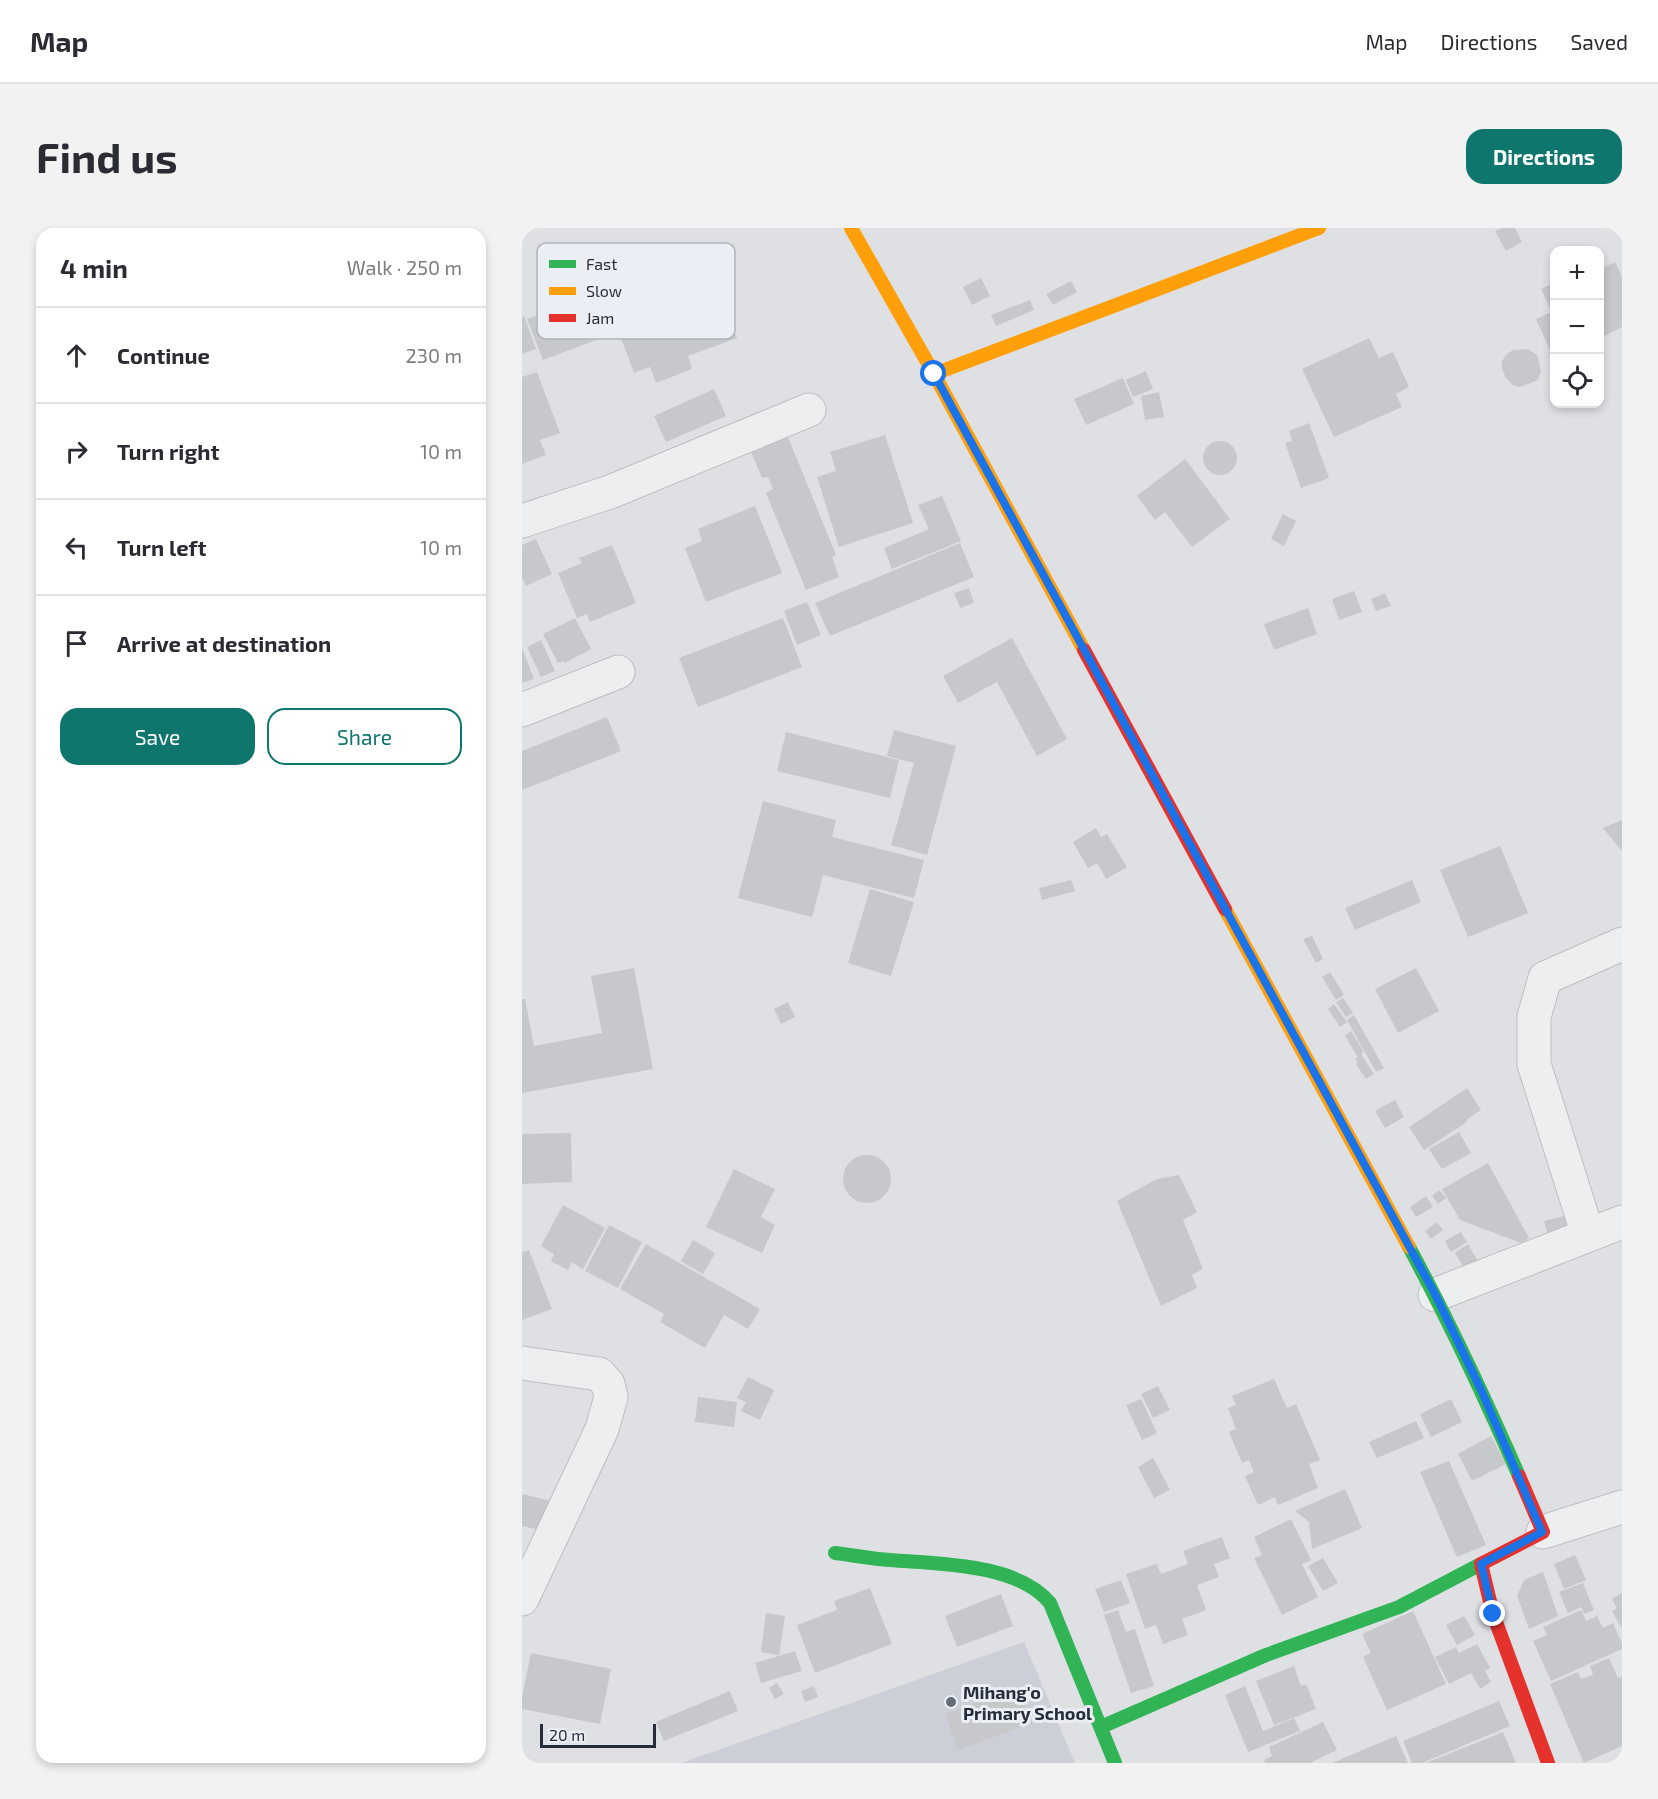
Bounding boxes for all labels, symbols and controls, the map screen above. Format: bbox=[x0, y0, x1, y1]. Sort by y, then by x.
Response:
text: Map bbox=[30, 24, 88, 58]
text: Map bbox=[1365, 29, 1408, 54]
text: Directions bbox=[1441, 29, 1537, 54]
text: Saved bbox=[1570, 29, 1628, 54]
button: Directions bbox=[1466, 129, 1622, 184]
text: Find us bbox=[36, 131, 178, 181]
legend bbox=[537, 243, 735, 339]
map controls bbox=[1550, 246, 1604, 408]
button: + bbox=[1550, 246, 1604, 300]
text: 4 min bbox=[60, 252, 128, 283]
text: Fast bbox=[586, 254, 617, 273]
text: Walk · 250 m bbox=[347, 255, 462, 279]
text: Slow bbox=[586, 281, 622, 300]
button: − bbox=[1550, 300, 1604, 354]
text: Jam bbox=[586, 308, 614, 327]
icon: ahead bbox=[60, 339, 93, 372]
text: Continue bbox=[117, 342, 210, 368]
text: 230 m bbox=[406, 343, 462, 367]
button: locate bbox=[1550, 354, 1604, 408]
route start bbox=[920, 360, 946, 386]
icon: right bbox=[60, 435, 93, 468]
text: Turn right bbox=[117, 438, 219, 464]
text: 10 m bbox=[420, 439, 462, 463]
icon: left bbox=[60, 531, 93, 564]
text: Turn left bbox=[117, 534, 206, 560]
text: 10 m bbox=[420, 535, 462, 559]
icon: arrive bbox=[60, 627, 93, 660]
text: Arrive at destination bbox=[117, 630, 331, 656]
button: Save bbox=[60, 708, 255, 765]
button: Share bbox=[267, 708, 462, 765]
route end bbox=[1479, 1600, 1505, 1626]
place label: Mihang'o Primary School bbox=[963, 1681, 1092, 1724]
marker: Mihang'o Primary School bbox=[944, 1695, 958, 1709]
scale bar bbox=[540, 1721, 656, 1748]
text: 20 m bbox=[549, 1725, 585, 1744]

